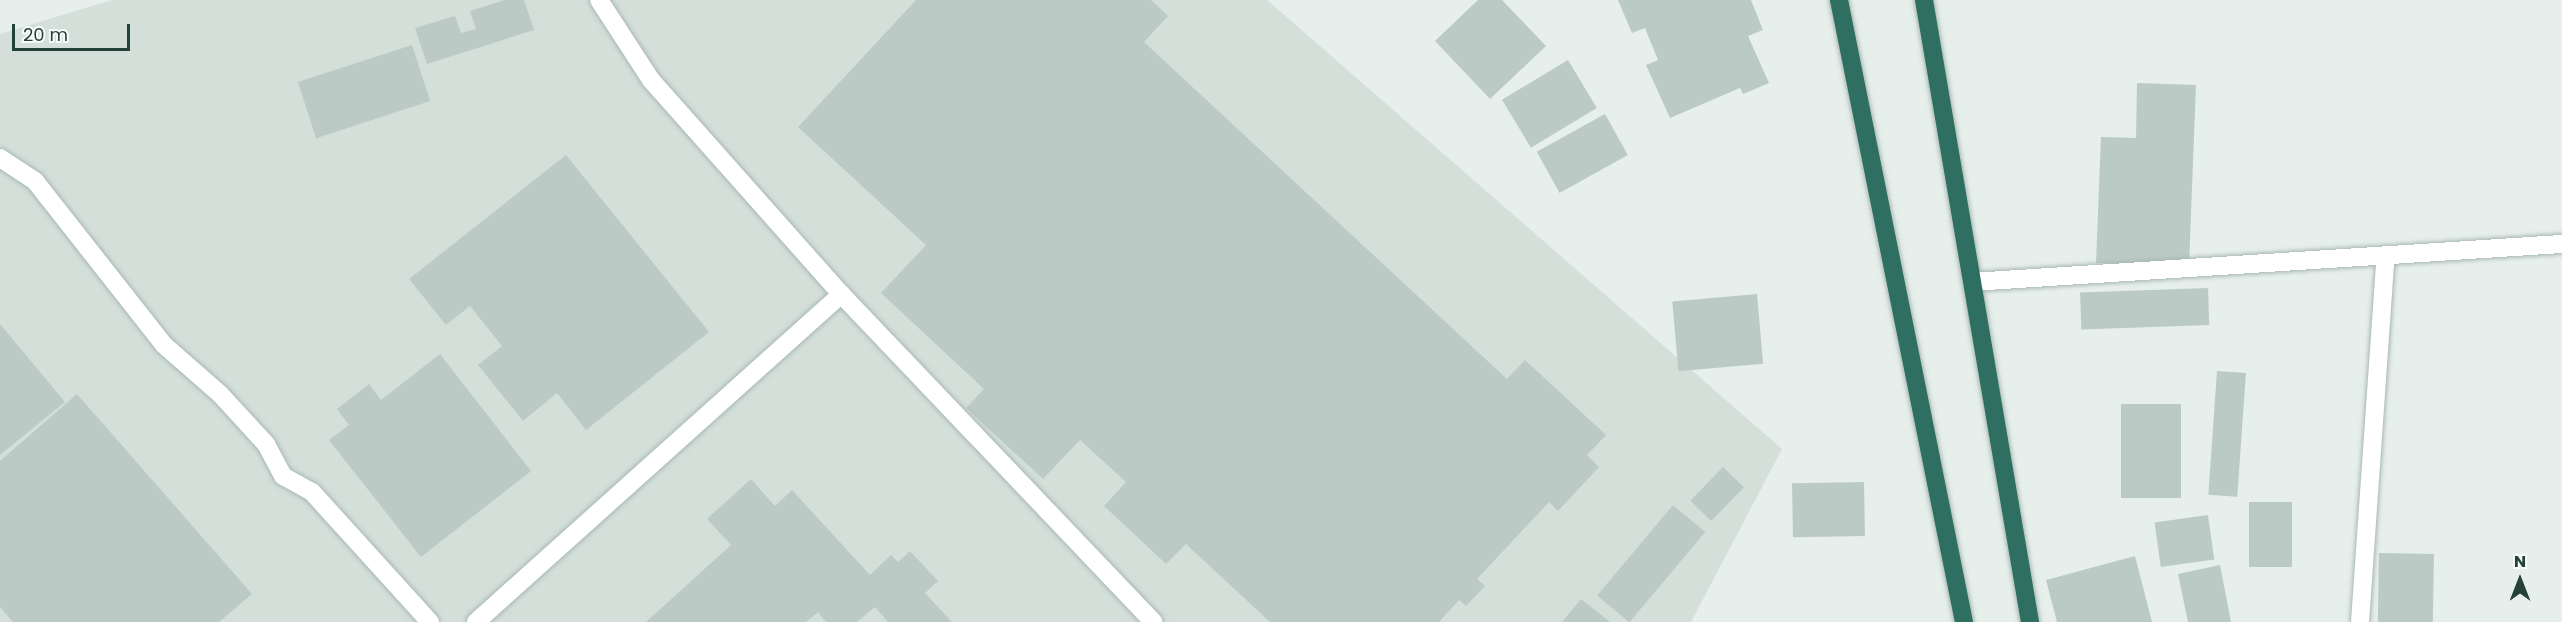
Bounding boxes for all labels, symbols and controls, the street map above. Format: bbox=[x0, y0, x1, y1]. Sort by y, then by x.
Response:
scale bar bbox=[15, 12, 134, 50]
text: 20 m bbox=[23, 22, 68, 47]
north arrow bbox=[2490, 550, 2550, 610]
text: N bbox=[2514, 550, 2526, 573]

